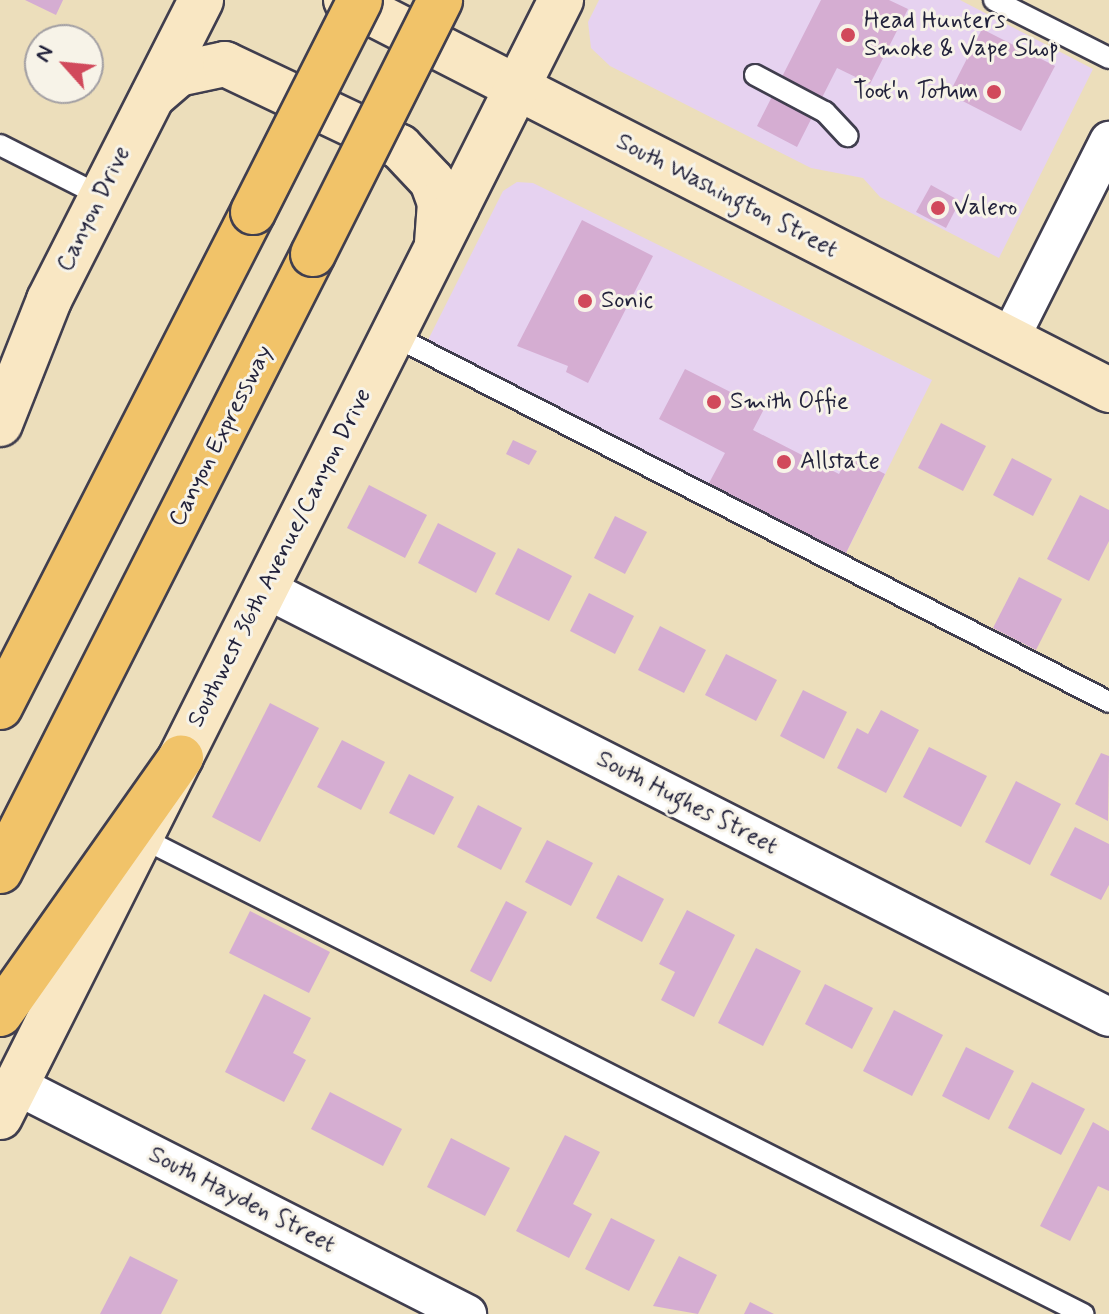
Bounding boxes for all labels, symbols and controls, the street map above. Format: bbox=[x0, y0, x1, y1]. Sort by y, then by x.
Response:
place label: Head Hunters Smoke & Vape Shop bbox=[864, 7, 1058, 63]
north arrow bbox=[24, 24, 104, 104]
marker: Head Hunters Smoke & Vape Shop bbox=[839, 26, 857, 44]
text: N bbox=[29, 41, 60, 67]
place label: Toot'n Totum bbox=[854, 78, 978, 106]
marker: Toot'n Totum bbox=[985, 83, 1003, 101]
street label: South Washington Street bbox=[610, 127, 844, 265]
street label: Canyon Drive bbox=[52, 142, 136, 276]
place label: Valero bbox=[954, 194, 1017, 222]
marker: Valero bbox=[929, 199, 947, 217]
place label: Sonic bbox=[601, 287, 653, 315]
marker: Sonic bbox=[576, 292, 594, 310]
street label: Canyon Expressway bbox=[161, 337, 281, 535]
street label: Southwest 36th Avenue/Canyon Drive bbox=[182, 385, 378, 731]
place label: Smith Offie bbox=[730, 388, 848, 416]
marker: Smith Offie bbox=[705, 393, 723, 411]
place label: Allstate bbox=[800, 448, 880, 476]
marker: Allstate bbox=[775, 453, 793, 471]
street label: South Hughes Street bbox=[590, 744, 784, 862]
street label: South Hayden Street bbox=[142, 1140, 342, 1260]

